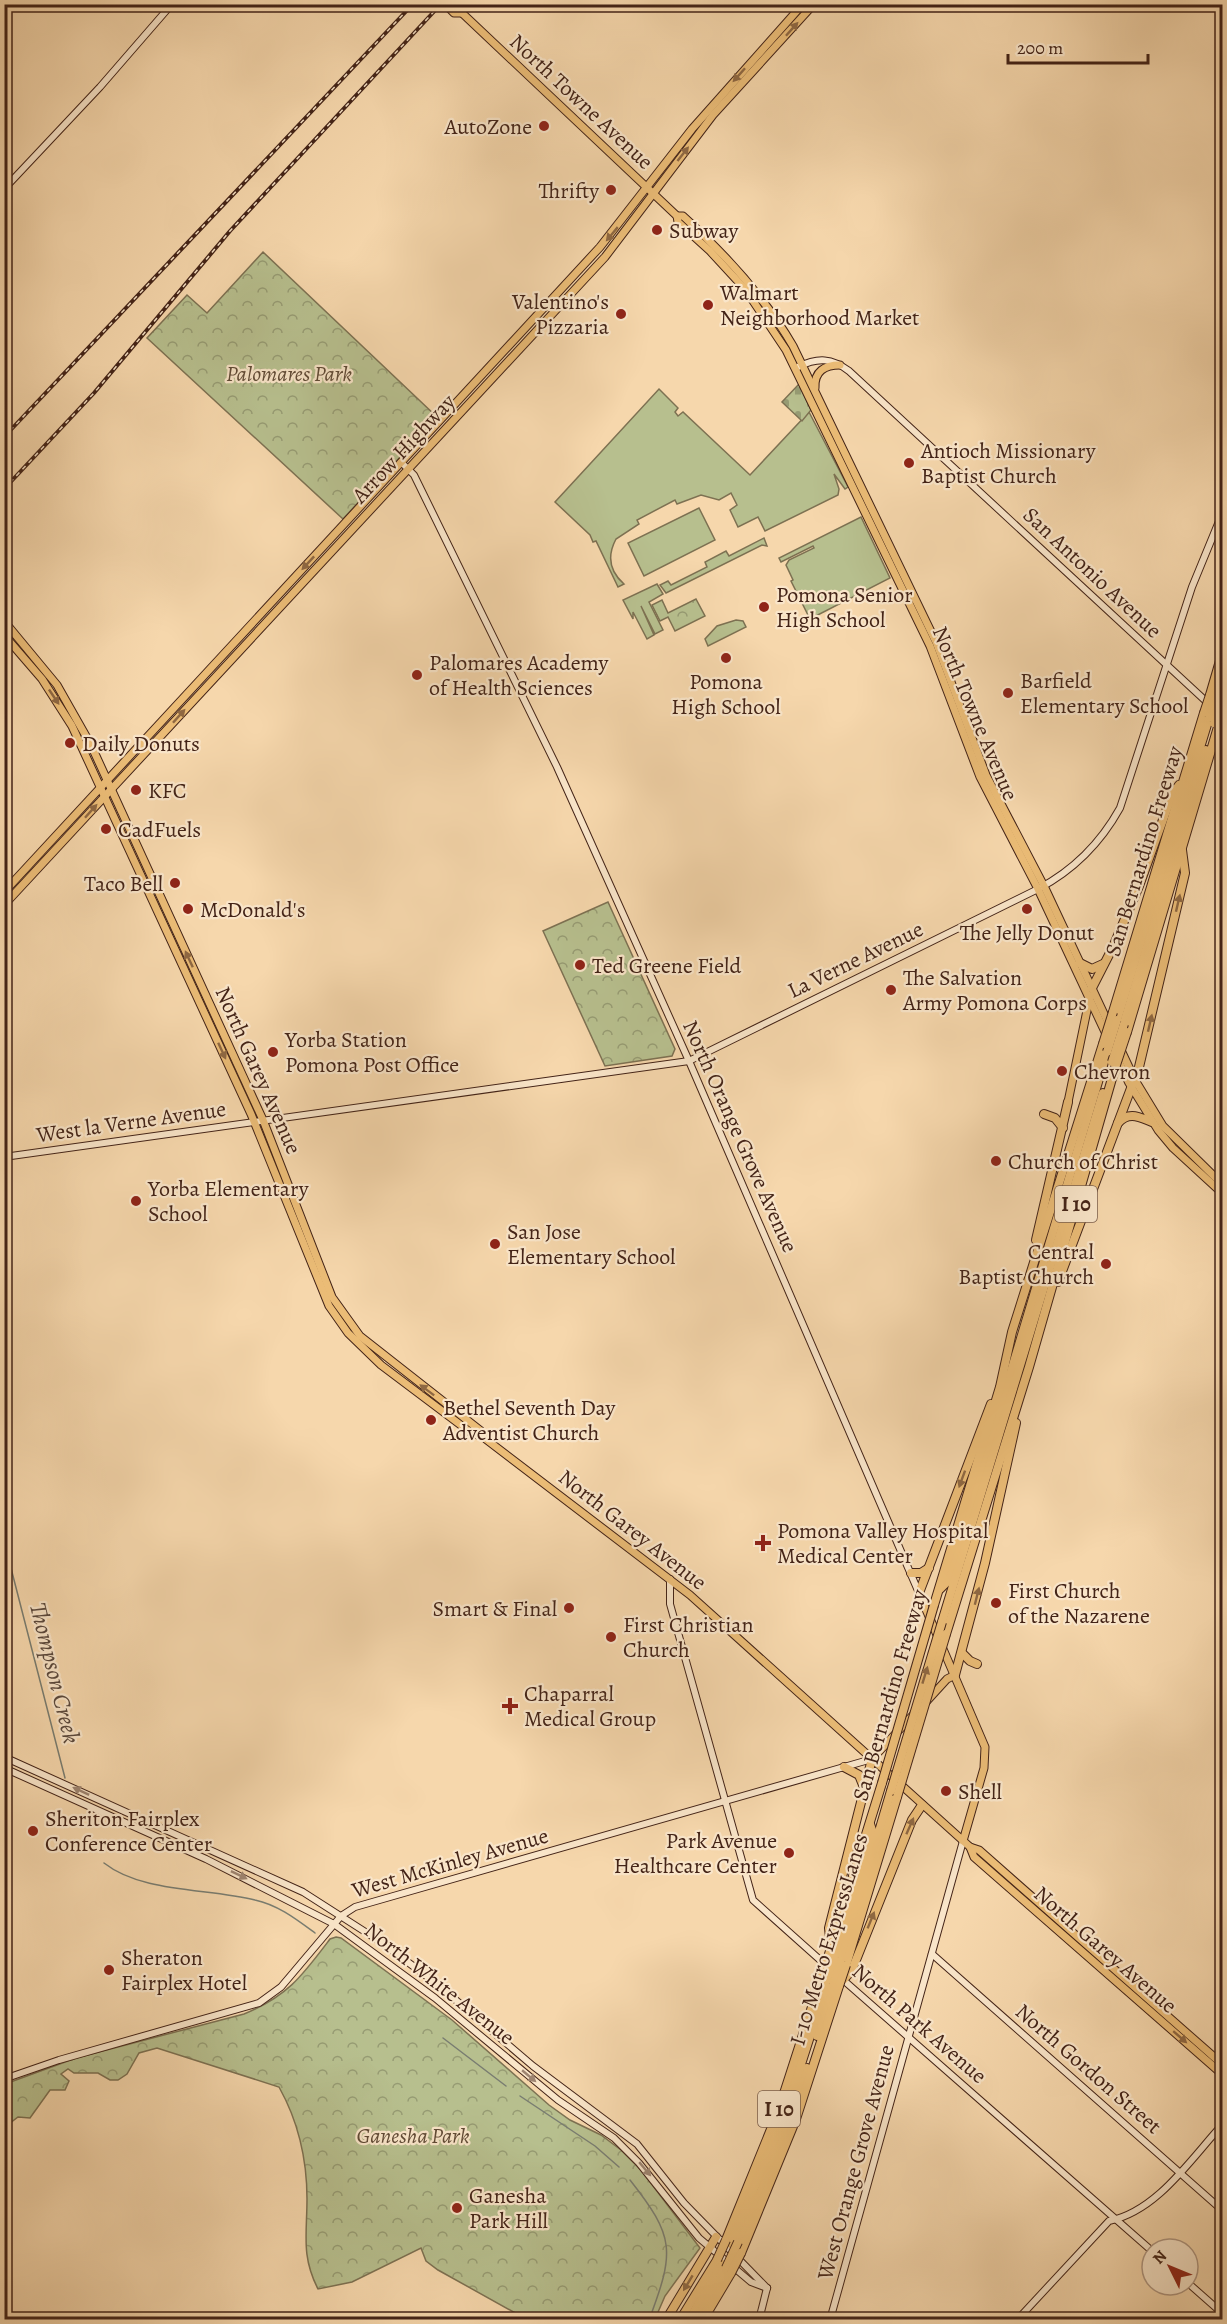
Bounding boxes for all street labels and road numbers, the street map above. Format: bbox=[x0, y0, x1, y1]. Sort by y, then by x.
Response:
street label: North Towne Avenue bbox=[503, 27, 660, 176]
street label: Arrow Highway bbox=[345, 387, 462, 511]
street label: San Antonio Avenue bbox=[1016, 500, 1168, 645]
street label: North Towne Avenue bbox=[925, 622, 1025, 805]
street label: San Bernardino Freeway bbox=[1098, 742, 1190, 960]
street label: La Verne Avenue bbox=[783, 914, 928, 1006]
street label: North Garey Avenue bbox=[208, 982, 309, 1159]
street label: North Orange Grove Avenue bbox=[675, 1016, 805, 1257]
street label: West la Verne Avenue bbox=[33, 1094, 228, 1150]
road number: I 10 bbox=[1055, 1186, 1097, 1222]
street label: North Garey Avenue bbox=[552, 1462, 713, 1597]
street label: San Bernardino Freeway bbox=[845, 1586, 935, 1804]
street label: West McKinley Avenue bbox=[348, 1821, 552, 1906]
street label: I-10 Metro ExpressLanes bbox=[782, 1830, 876, 2049]
street label: North Garey Avenue bbox=[1027, 1879, 1183, 2020]
street label: North White Avenue bbox=[358, 1916, 521, 2052]
street label: North Park Avenue bbox=[846, 1957, 993, 2091]
street label: North Gordon Street bbox=[1009, 1997, 1168, 2141]
street label: West Orange Grove Avenue bbox=[810, 2041, 902, 2284]
road number: I 10 bbox=[758, 2091, 800, 2127]

